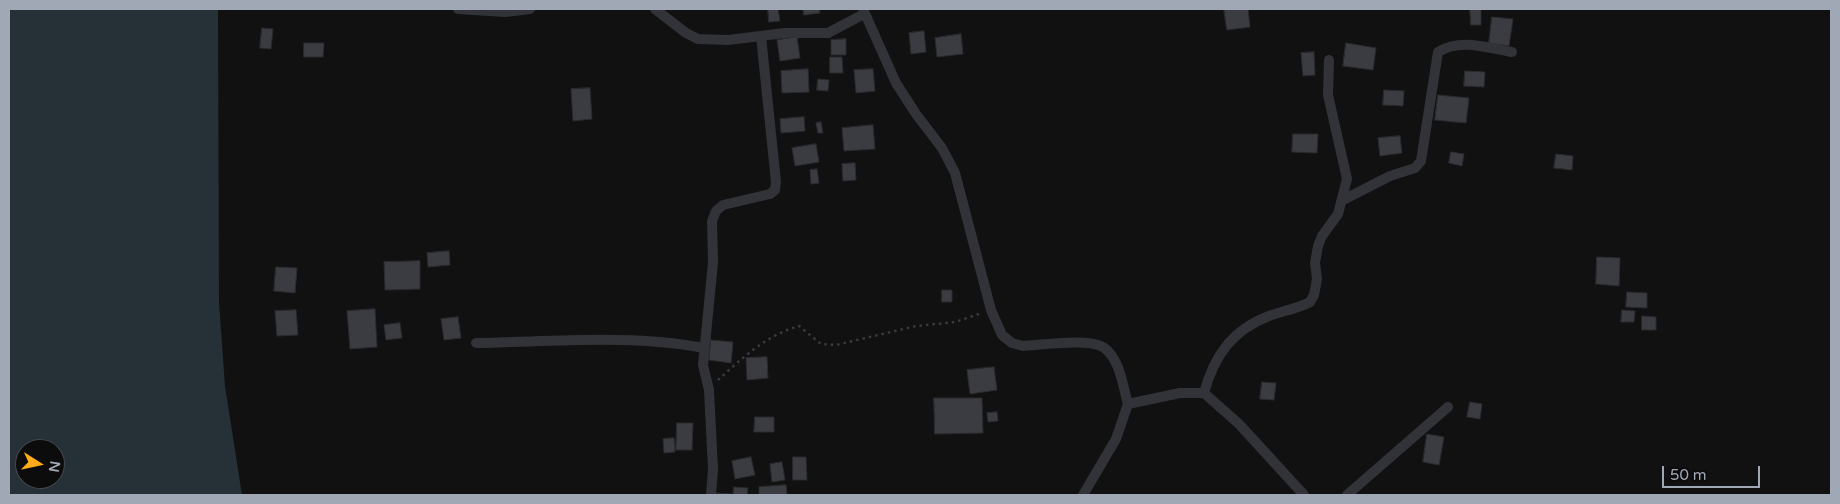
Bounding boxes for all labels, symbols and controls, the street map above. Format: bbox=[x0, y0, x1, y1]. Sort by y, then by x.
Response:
north arrow bbox=[15, 439, 65, 489]
scale bar bbox=[1665, 456, 1762, 488]
text: N bbox=[45, 460, 64, 474]
text: 50 m bbox=[1670, 466, 1707, 484]

